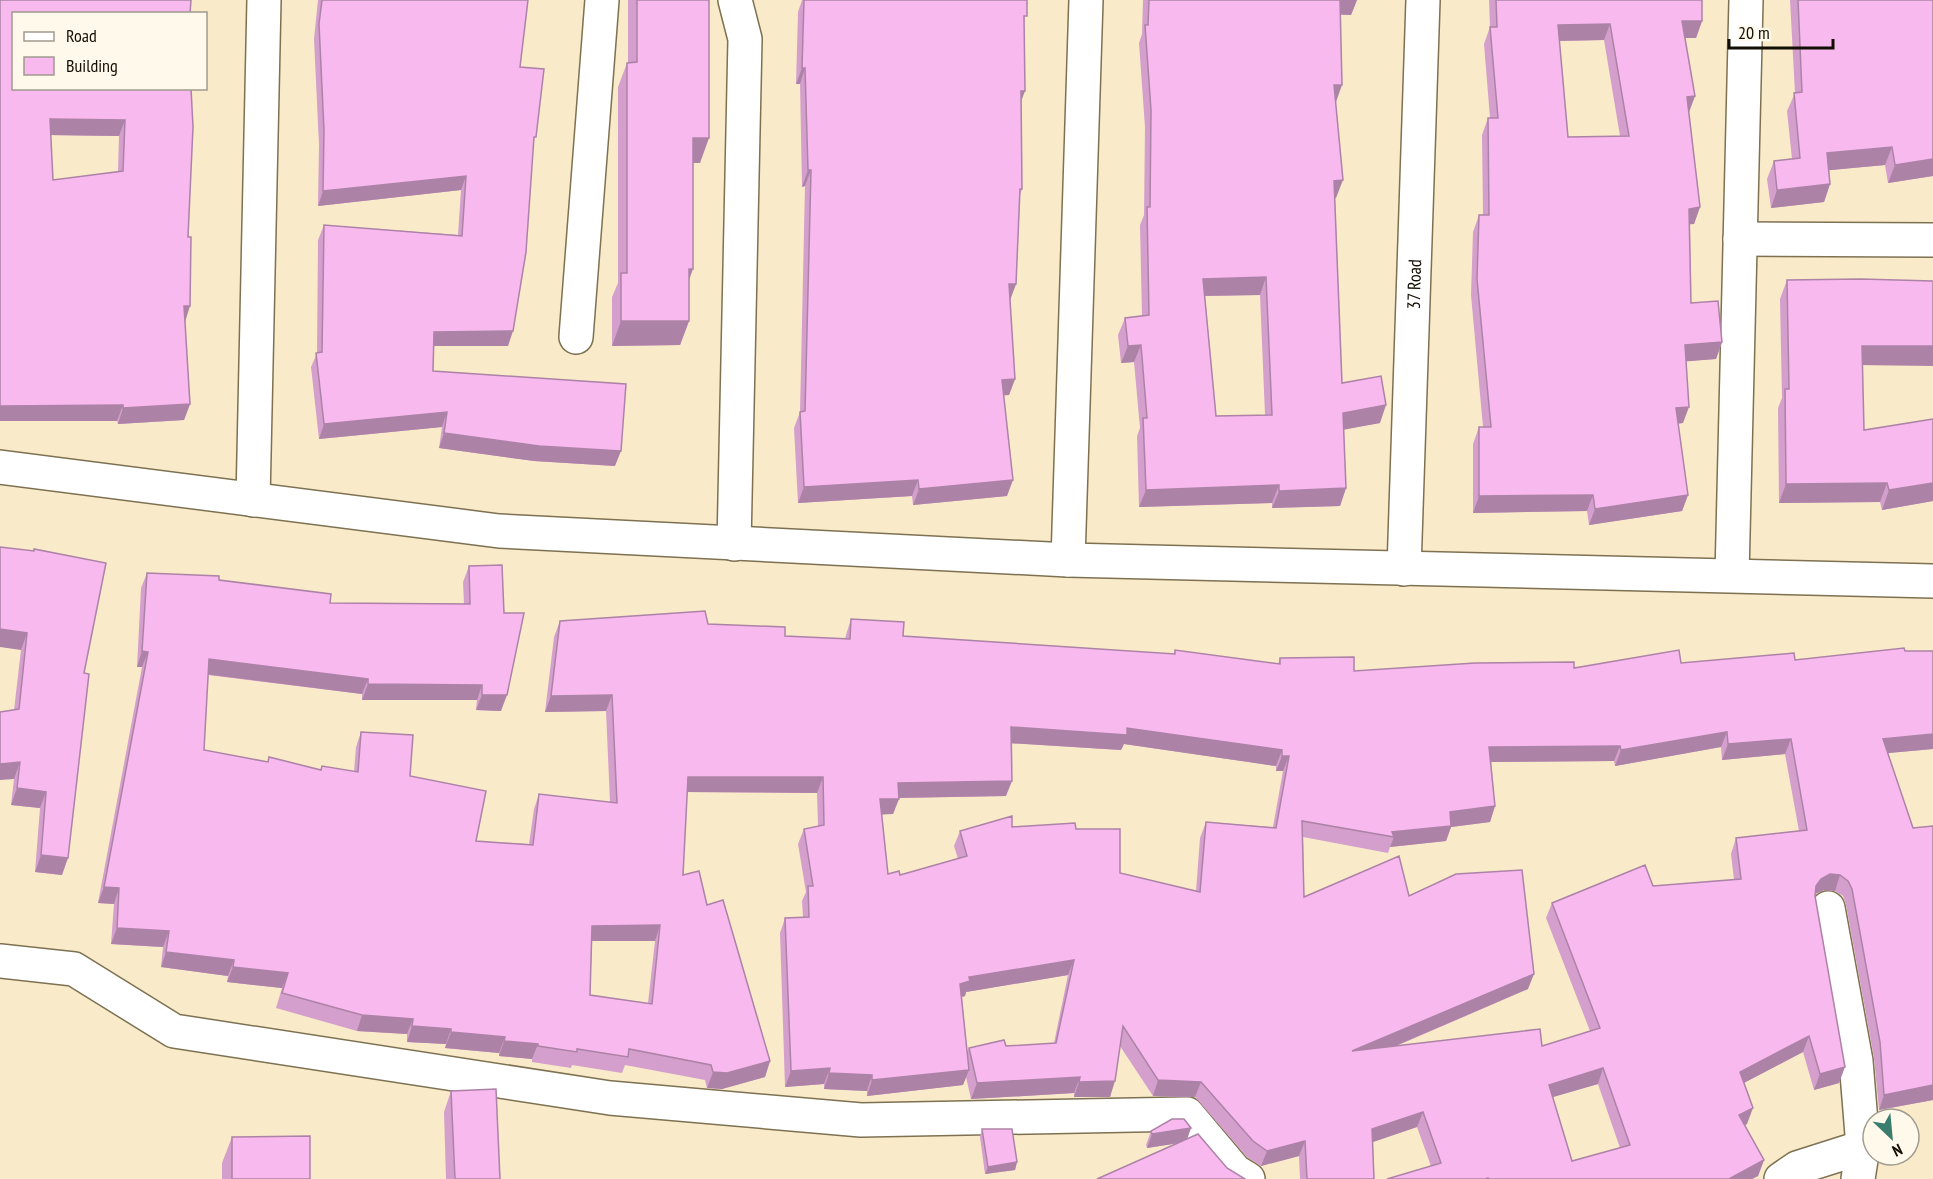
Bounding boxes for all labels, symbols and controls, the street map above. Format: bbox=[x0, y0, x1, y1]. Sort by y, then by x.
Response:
legend bbox=[12, 12, 207, 90]
scale bar bbox=[1729, 12, 1832, 50]
text: 20 m bbox=[1738, 21, 1770, 44]
text: Road bbox=[66, 24, 97, 47]
text: Building bbox=[66, 54, 118, 77]
street label: 37 Road bbox=[1401, 259, 1426, 310]
north arrow bbox=[1861, 1107, 1921, 1167]
text: N bbox=[1889, 1140, 1906, 1161]

